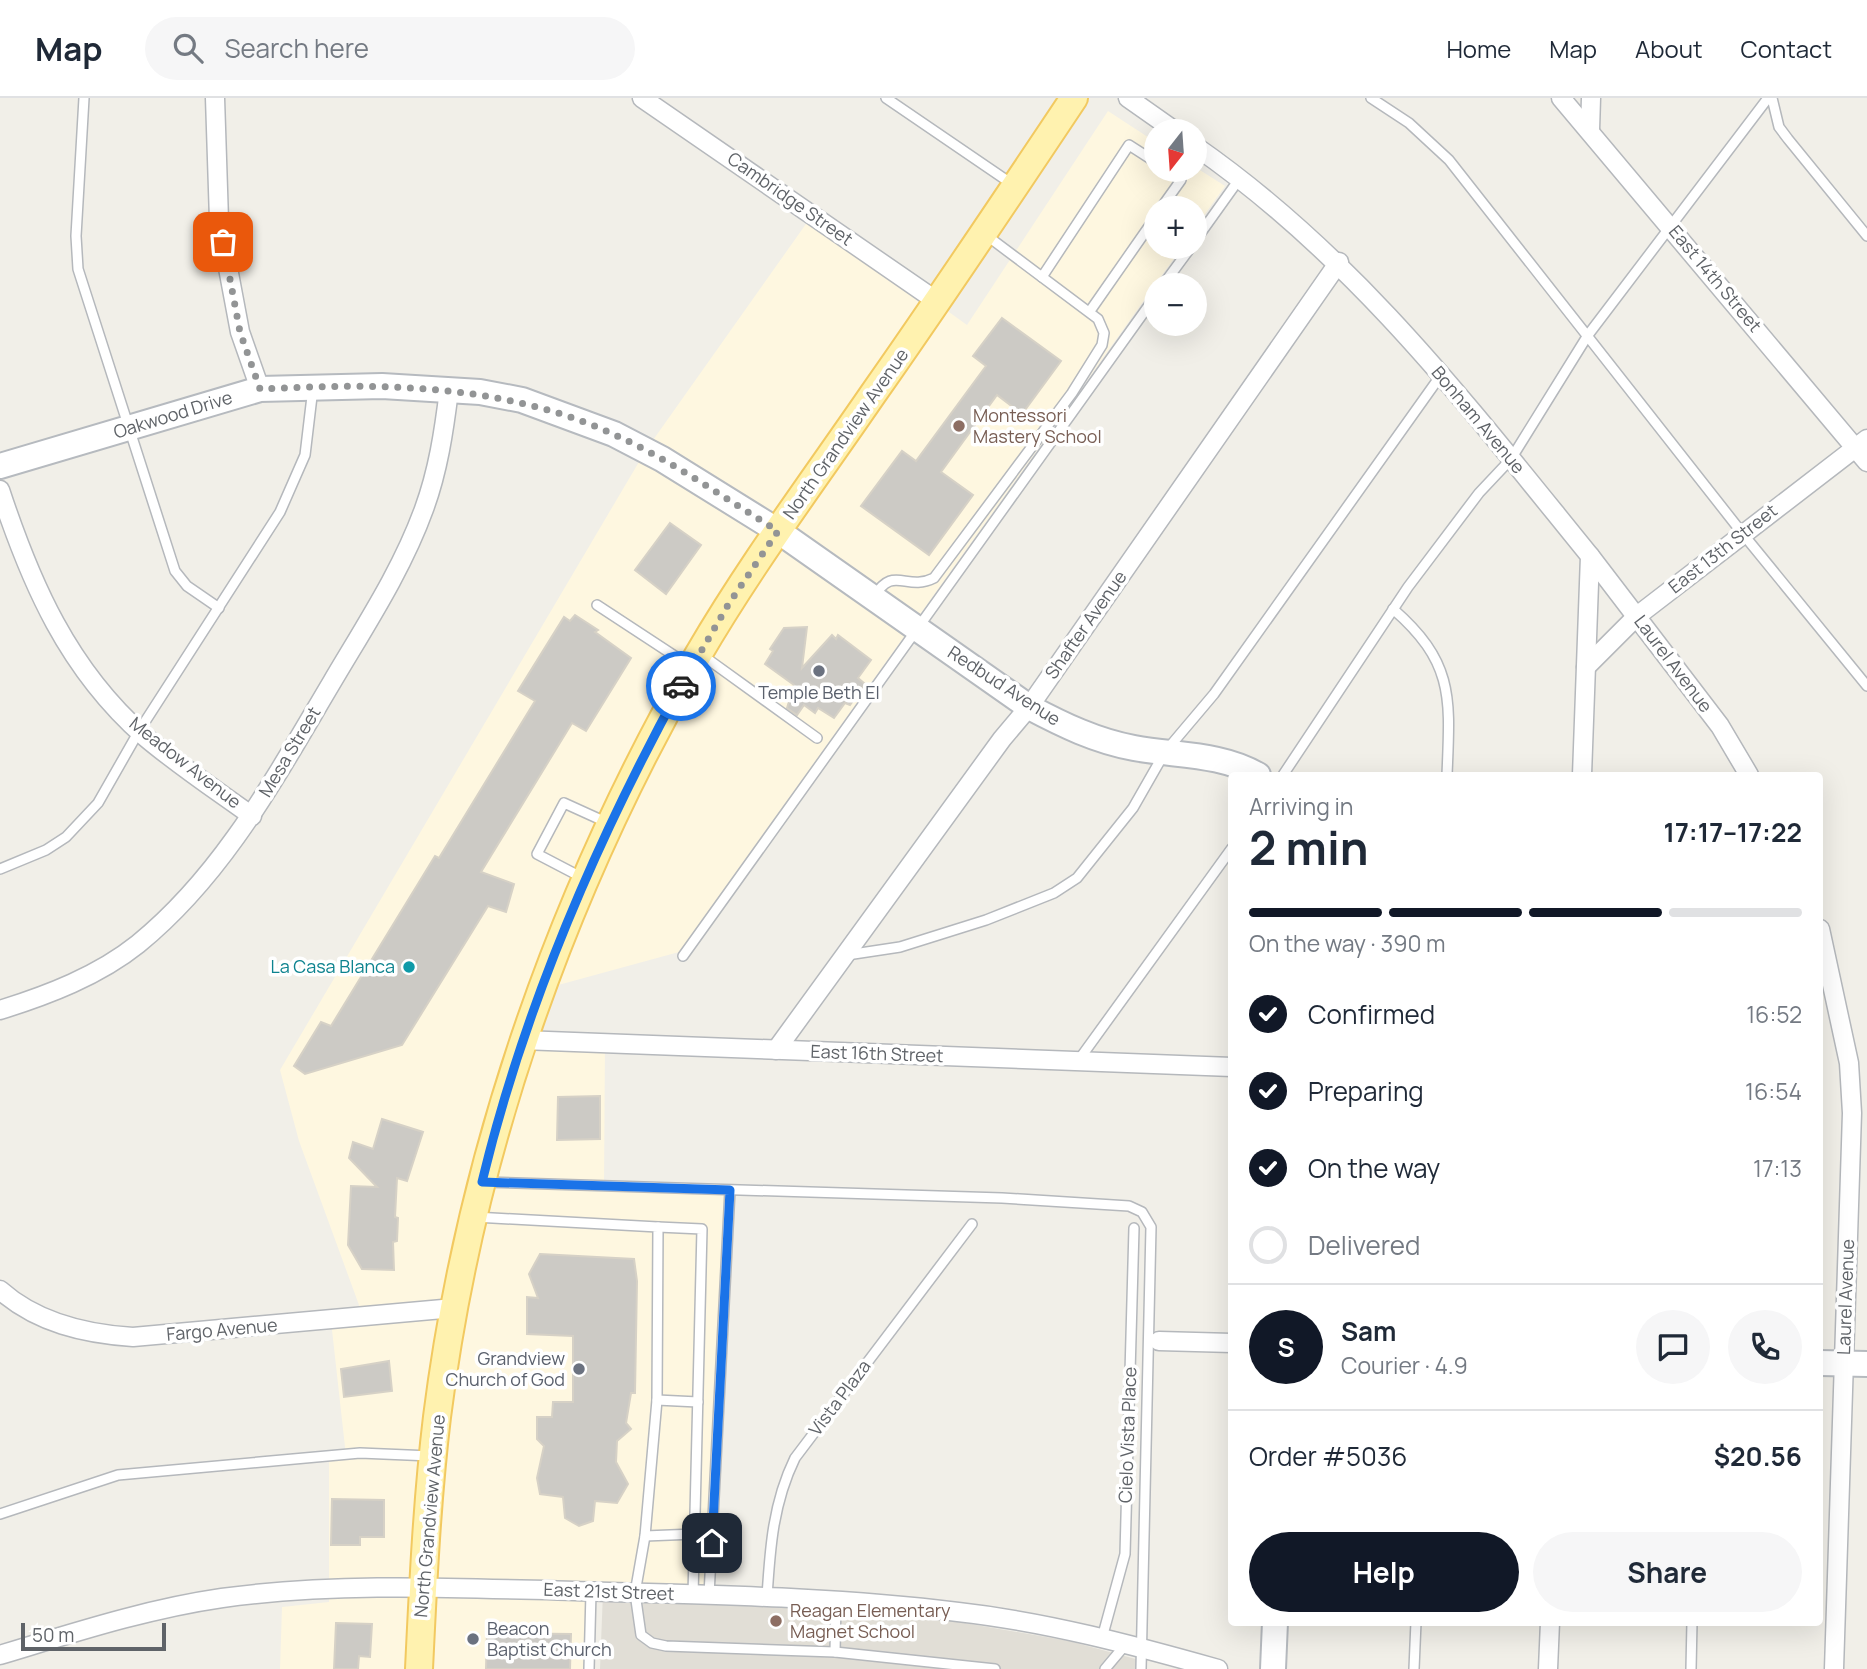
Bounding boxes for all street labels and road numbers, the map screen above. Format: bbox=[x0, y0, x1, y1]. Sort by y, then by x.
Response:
street label: Cambridge Street bbox=[723, 146, 858, 250]
street label: East 14th Street bbox=[1664, 220, 1768, 337]
street label: North Grandview Avenue bbox=[777, 343, 913, 524]
street label: Bonham Avenue bbox=[1427, 360, 1531, 478]
street label: Oakwood Drive bbox=[110, 385, 235, 444]
street label: East 13th Street bbox=[1663, 498, 1782, 598]
street label: Shafter Avenue bbox=[1039, 565, 1132, 683]
street label: Laurel Avenue bbox=[1629, 610, 1718, 717]
street label: Redbud Avenue bbox=[944, 640, 1066, 731]
street label: Mesa Street bbox=[253, 702, 326, 801]
street label: Meadow Avenue bbox=[125, 711, 246, 813]
street label: East 16th Street bbox=[810, 1039, 944, 1067]
street label: Laurel Avenue bbox=[1831, 1239, 1859, 1355]
street label: Fargo Avenue bbox=[165, 1312, 278, 1346]
street label: Vista Plaza bbox=[803, 1355, 876, 1440]
street label: Cielo Vista Place bbox=[1113, 1366, 1141, 1503]
street label: North Grandview Avenue bbox=[408, 1413, 450, 1618]
street label: East 21st Street bbox=[543, 1577, 675, 1605]

